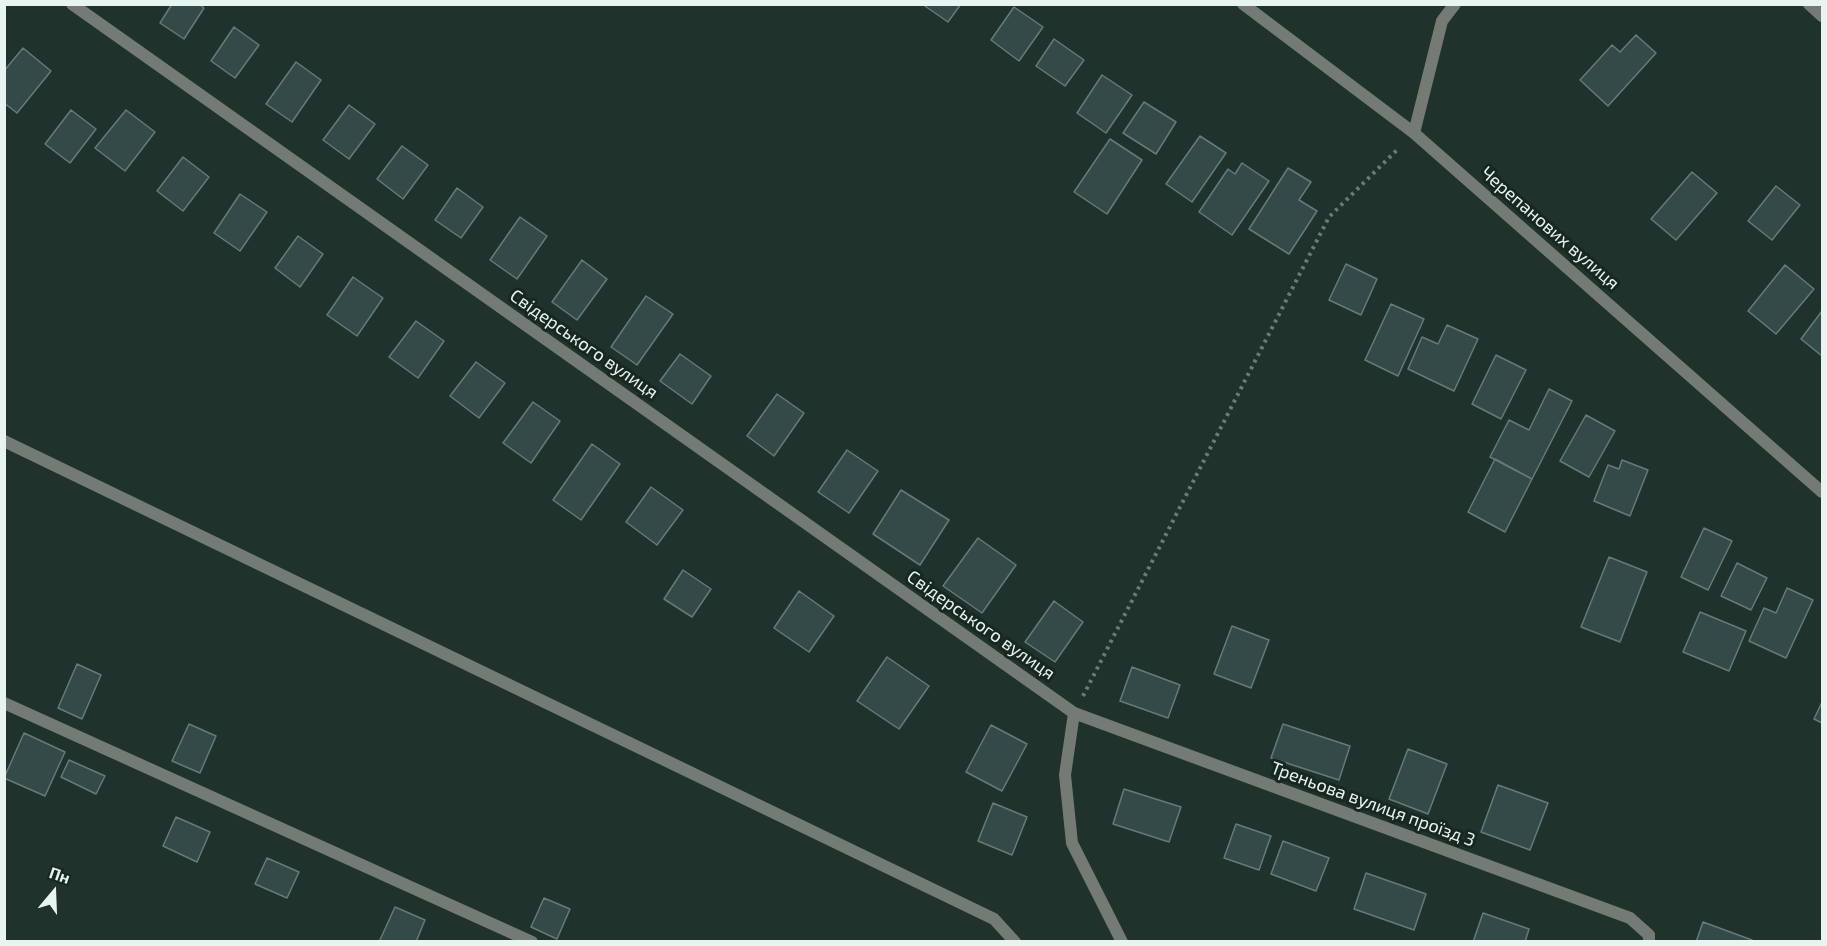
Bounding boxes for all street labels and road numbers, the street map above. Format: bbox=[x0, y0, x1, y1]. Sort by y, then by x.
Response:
street label: Черепанових вулиця bbox=[1476, 162, 1624, 294]
street label: Свiдерського вулиця bbox=[506, 285, 662, 403]
street label: Свiдерського вулиця bbox=[903, 566, 1059, 684]
street label: Треньова вулиця проїзд 3 bbox=[1268, 757, 1478, 851]

